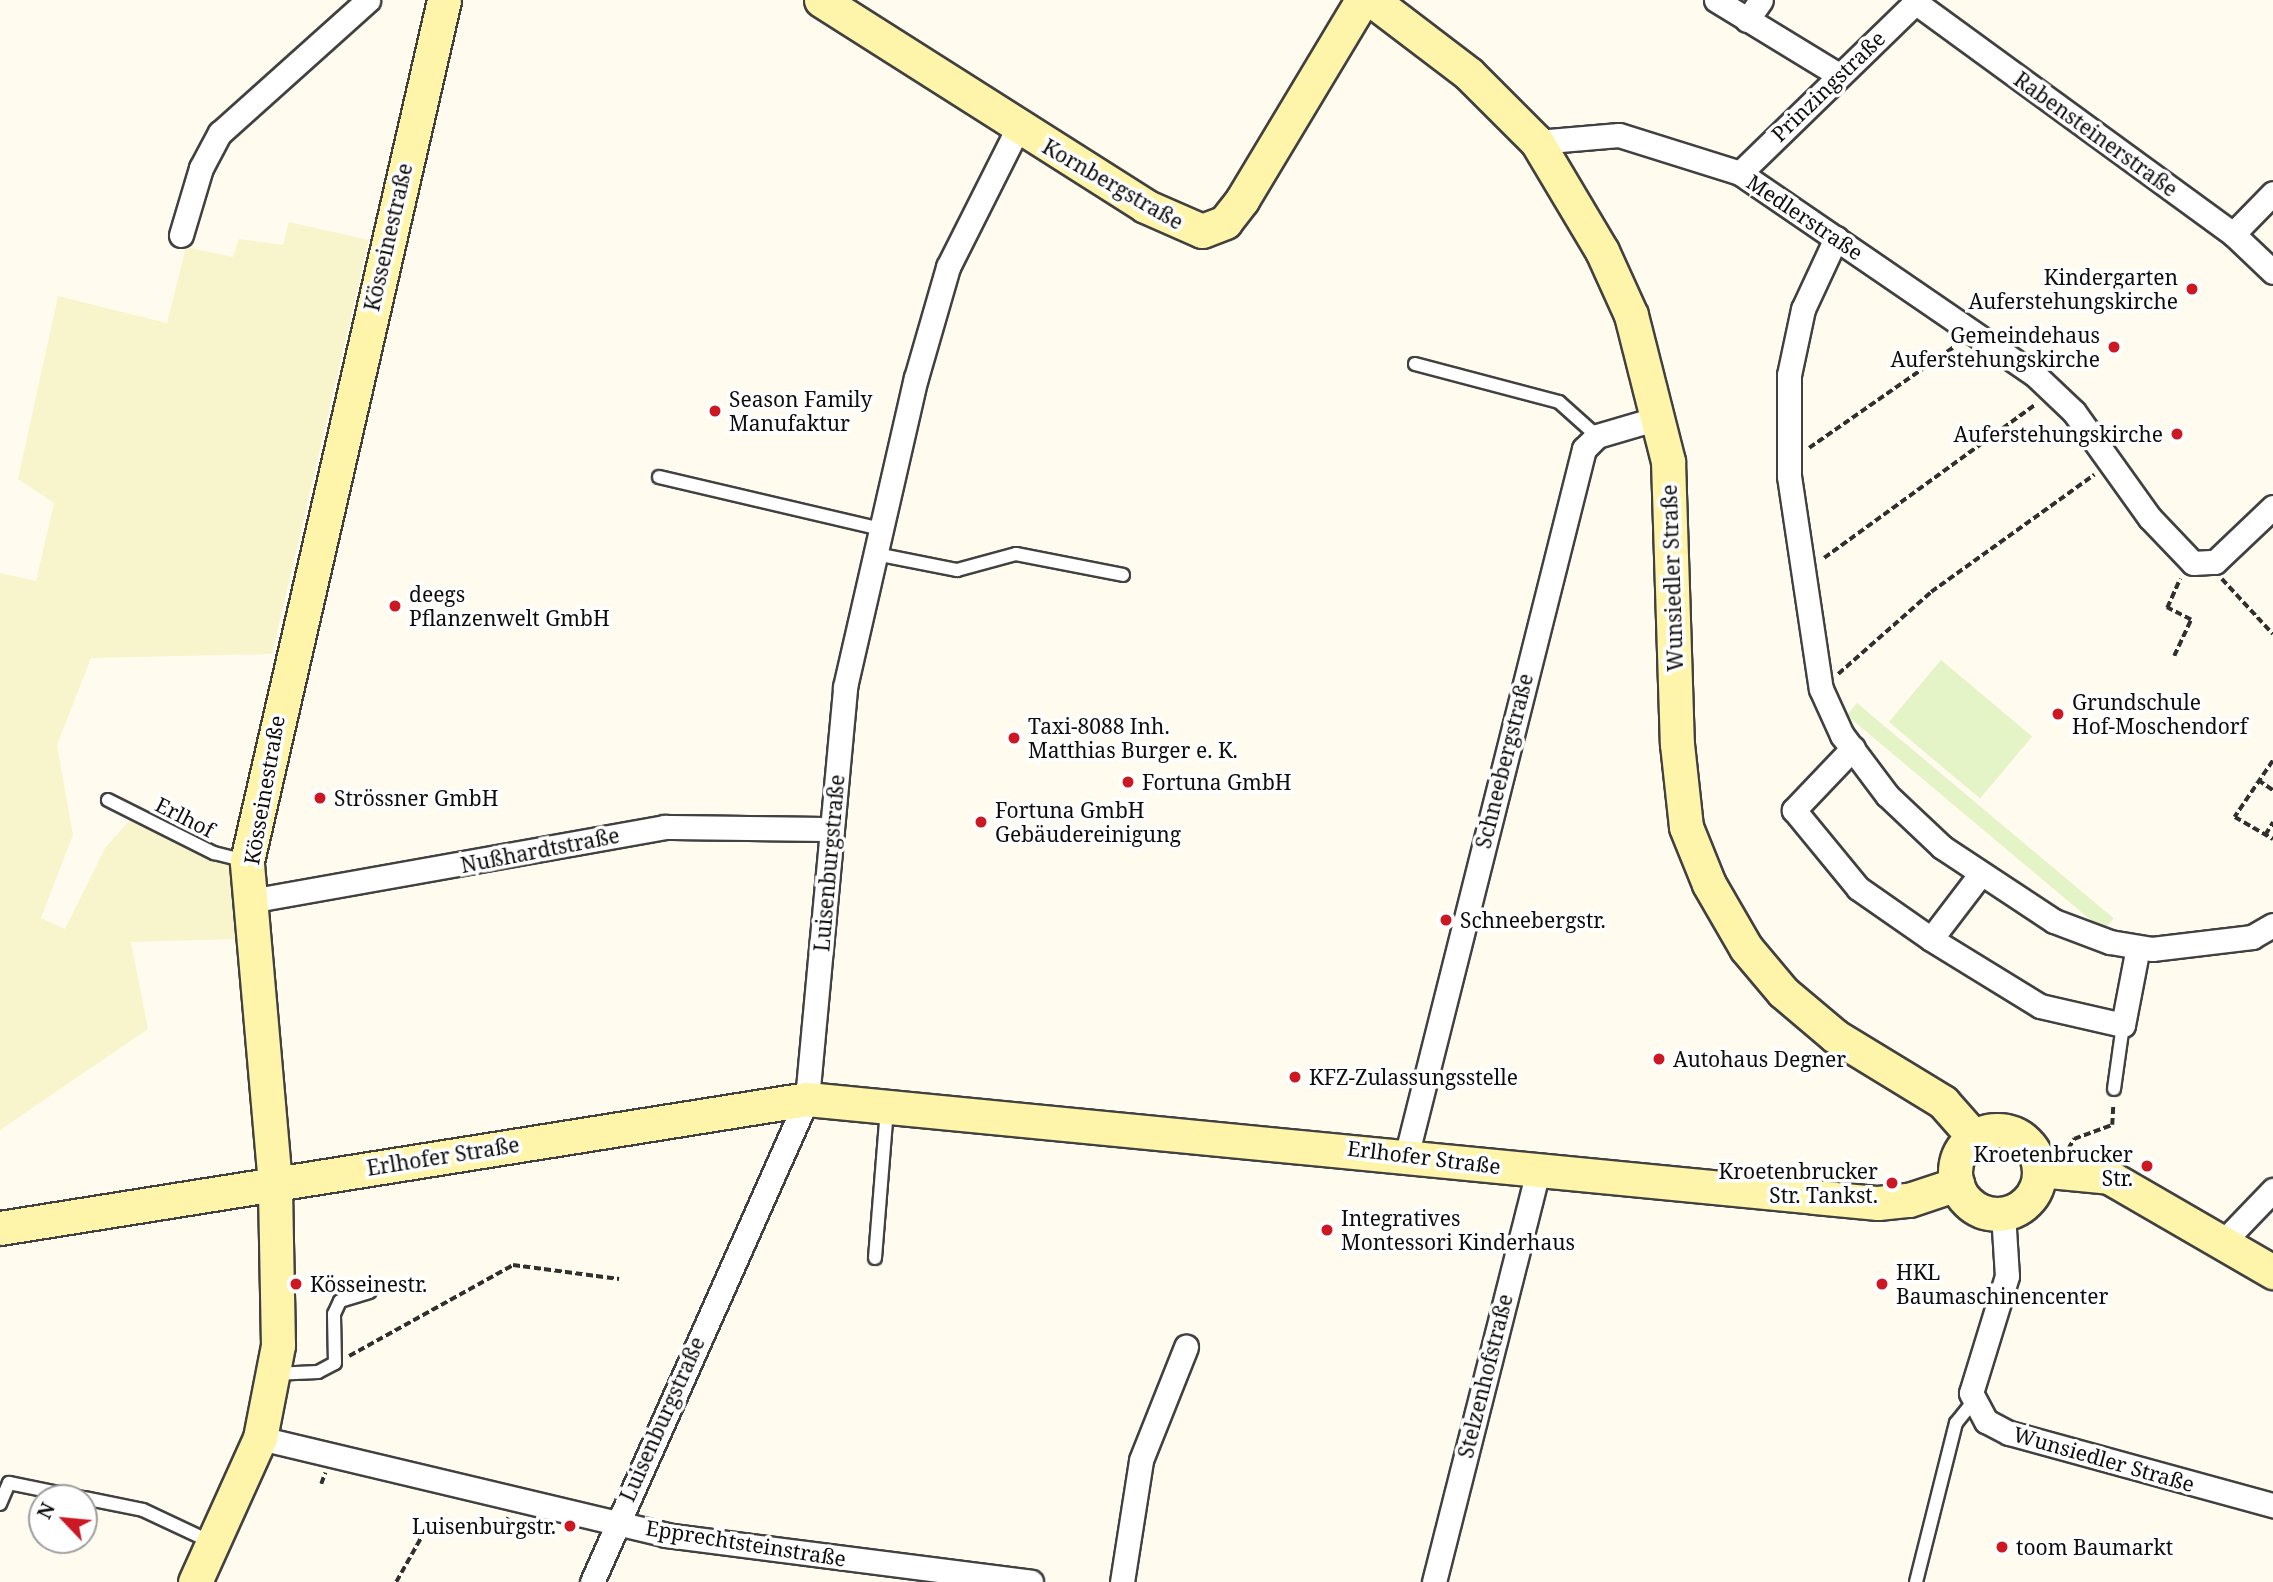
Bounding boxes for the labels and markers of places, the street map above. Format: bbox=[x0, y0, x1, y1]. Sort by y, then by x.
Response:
place label: Kindergarten Auferstehungskirche bbox=[1969, 264, 2178, 314]
marker: Kindergarten Auferstehungskirche bbox=[2184, 281, 2200, 297]
place label: Gemeindehaus Auferstehungskirche bbox=[1891, 322, 2100, 372]
marker: Gemeindehaus Auferstehungskirche bbox=[2106, 339, 2122, 355]
place label: Season Family Manufaktur bbox=[729, 386, 872, 436]
marker: Season Family Manufaktur bbox=[707, 403, 723, 419]
place label: Auferstehungskirche bbox=[1954, 421, 2163, 447]
marker: Auferstehungskirche bbox=[2169, 426, 2185, 442]
place label: deegs Pflanzenwelt GmbH bbox=[409, 581, 610, 631]
marker: deegs Pflanzenwelt GmbH bbox=[387, 598, 403, 614]
place label: Grundschule Hof-Moschendorf bbox=[2072, 689, 2247, 739]
marker: Grundschule Hof-Moschendorf bbox=[2050, 706, 2066, 722]
place label: Taxi-8088 Inh. Matthias Burger e. K. bbox=[1028, 713, 1238, 763]
marker: Taxi-8088 Inh. Matthias Burger e. K. bbox=[1006, 730, 1022, 746]
place label: Fortuna GmbH bbox=[1142, 769, 1291, 795]
marker: Fortuna GmbH bbox=[1120, 774, 1136, 790]
place label: Strössner GmbH bbox=[334, 785, 498, 811]
marker: Strössner GmbH bbox=[312, 790, 328, 806]
place label: Fortuna GmbH Gebäudereinigung bbox=[995, 797, 1181, 847]
marker: Fortuna GmbH Gebäudereinigung bbox=[973, 814, 989, 830]
place label: Schneebergstr. bbox=[1460, 907, 1606, 933]
marker: Schneebergstr. bbox=[1438, 912, 1454, 928]
place label: Autohaus Degner bbox=[1673, 1046, 1846, 1072]
marker: Autohaus Degner bbox=[1651, 1051, 1667, 1067]
place label: KFZ-Zulassungsstelle bbox=[1309, 1064, 1518, 1090]
marker: KFZ-Zulassungsstelle bbox=[1287, 1069, 1303, 1085]
place label: Kroetenbrucker Str. bbox=[1973, 1141, 2133, 1191]
place label: Kroetenbrucker Str. Tankst. bbox=[1718, 1158, 1878, 1208]
marker: Kroetenbrucker Str. bbox=[2139, 1158, 2155, 1174]
marker: Kroetenbrucker Str. Tankst. bbox=[1884, 1175, 1900, 1191]
place label: Integratives Montessori Kinderhaus bbox=[1341, 1205, 1575, 1255]
marker: Integratives Montessori Kinderhaus bbox=[1319, 1222, 1335, 1238]
place label: HKL Baumaschinencenter bbox=[1896, 1259, 2108, 1309]
place label: Kösseinestr. bbox=[310, 1271, 427, 1297]
marker: Kösseinestr. bbox=[288, 1276, 304, 1292]
marker: HKL Baumaschinencenter bbox=[1874, 1276, 1890, 1292]
place label: Luisenburgstr. bbox=[412, 1513, 556, 1539]
marker: Luisenburgstr. bbox=[562, 1518, 578, 1534]
place label: toom Baumarkt bbox=[2016, 1534, 2173, 1560]
marker: toom Baumarkt bbox=[1994, 1539, 2010, 1555]

